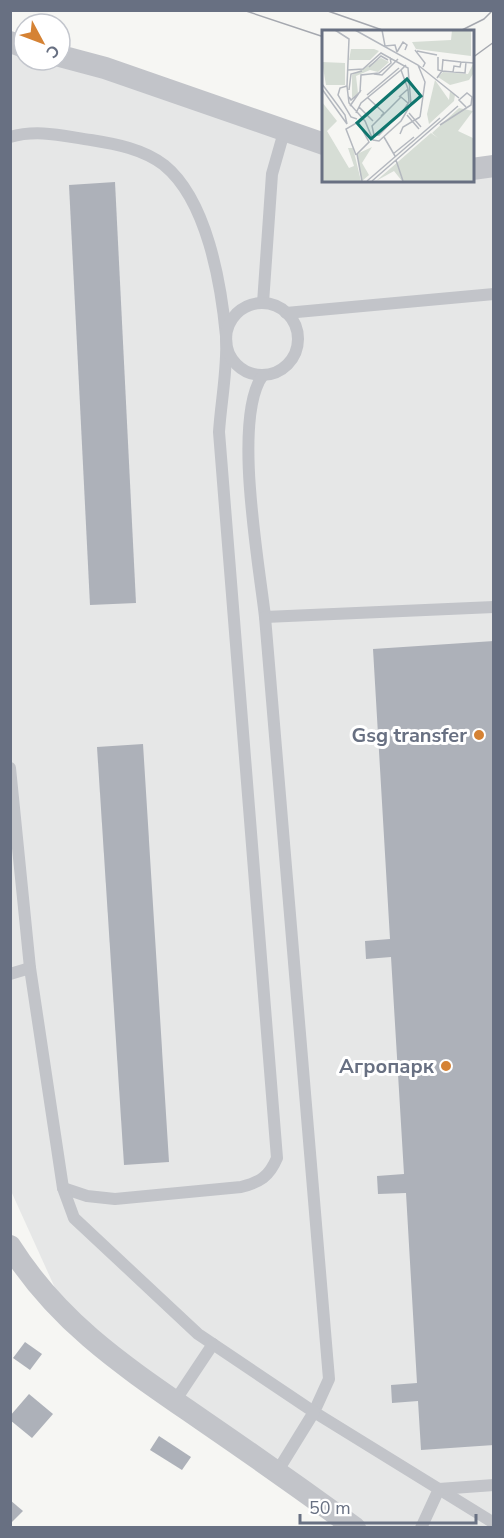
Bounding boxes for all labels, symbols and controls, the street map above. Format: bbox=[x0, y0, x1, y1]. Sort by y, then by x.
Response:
north arrow bbox=[12, 12, 72, 72]
inset map bbox=[322, 30, 474, 182]
text: С bbox=[41, 40, 64, 63]
place label: Gsg transfer bbox=[352, 722, 467, 749]
marker: Gsg transfer bbox=[472, 728, 486, 742]
place label: Агропарк bbox=[339, 1053, 435, 1080]
marker: Агропарк bbox=[439, 1059, 453, 1073]
scale bar bbox=[300, 1487, 476, 1525]
text: 50 m bbox=[309, 1496, 351, 1520]

